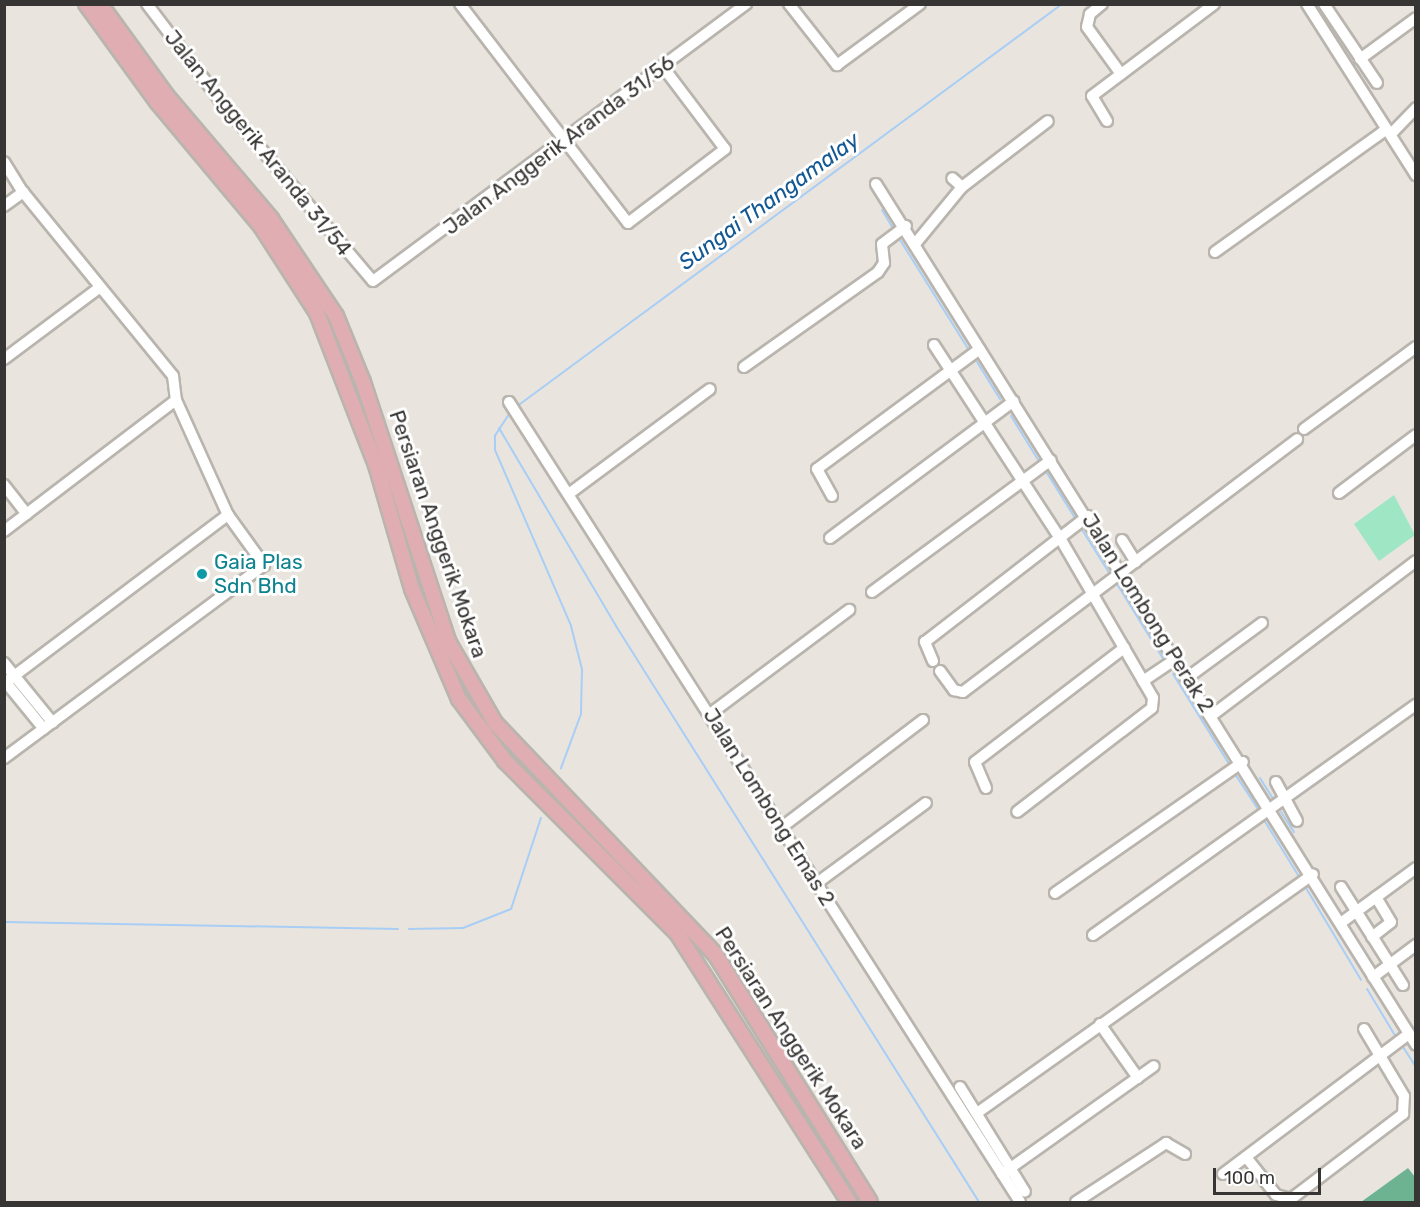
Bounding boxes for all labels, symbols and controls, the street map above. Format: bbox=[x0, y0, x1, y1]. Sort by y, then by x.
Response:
street label: Jalan Anggerik Aranda 31/54 bbox=[159, 25, 357, 261]
street label: Jalan Anggerik Aranda 31/56 bbox=[438, 50, 680, 240]
water label: Sungai Thangamalay bbox=[673, 126, 865, 276]
street label: Persiaran Anggerik Mokara bbox=[384, 407, 492, 661]
street label: Jalan Lombong Perak 2 bbox=[1077, 509, 1219, 717]
place label: Gaia Plas Sdn Bhd bbox=[214, 549, 303, 599]
marker: Gaia Plas Sdn Bhd bbox=[195, 567, 209, 581]
street label: Jalan Lombong Emas 2 bbox=[698, 704, 840, 910]
street label: Persiaran Anggerik Mokara bbox=[709, 922, 873, 1154]
scale bar bbox=[1216, 1156, 1324, 1194]
text: 100 m bbox=[1224, 1167, 1275, 1189]

